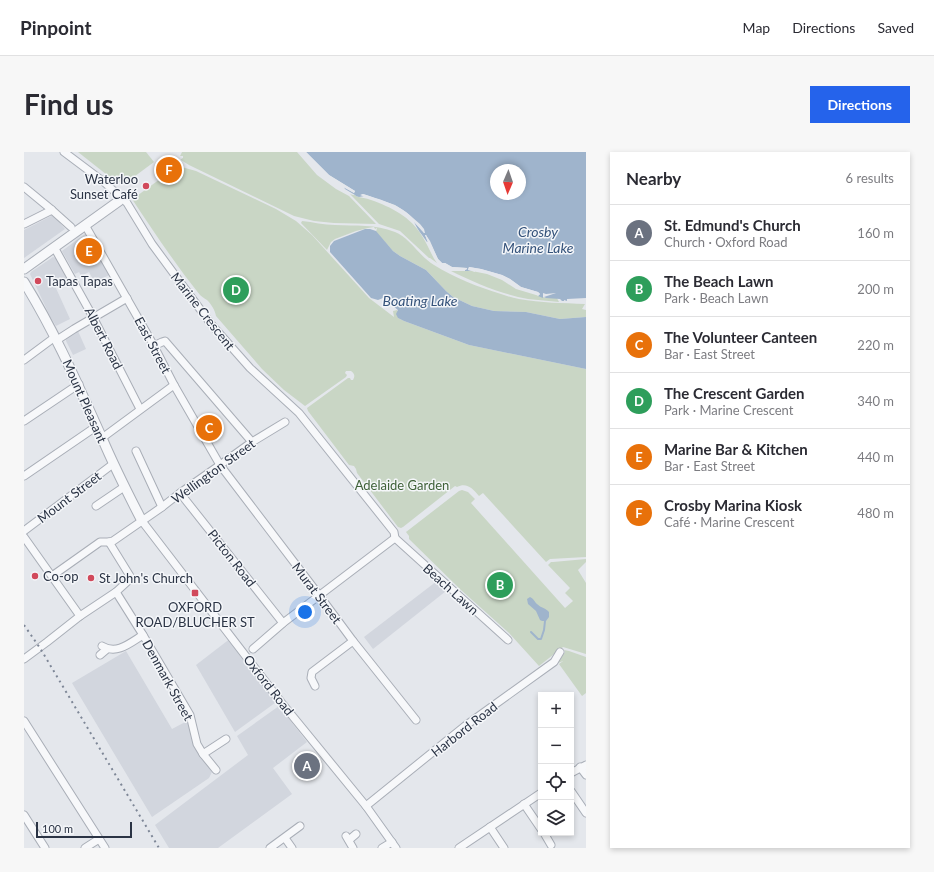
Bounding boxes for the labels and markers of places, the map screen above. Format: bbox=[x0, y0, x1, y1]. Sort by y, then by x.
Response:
pin: F bbox=[156, 155, 182, 185]
place label: Waterloo Sunset Café bbox=[70, 171, 138, 202]
marker: Waterloo Sunset Café bbox=[141, 181, 151, 191]
pin: E bbox=[76, 236, 102, 266]
place label: Tapas Tapas bbox=[46, 273, 113, 289]
pin: D bbox=[223, 275, 249, 305]
marker: Tapas Tapas bbox=[33, 276, 43, 286]
pin: C bbox=[196, 413, 222, 443]
place label: Co-op bbox=[43, 568, 78, 584]
place label: St John's Church bbox=[99, 570, 193, 586]
pin: B bbox=[487, 570, 513, 600]
marker: Co-op bbox=[30, 571, 40, 581]
marker: St John's Church bbox=[86, 573, 96, 583]
marker: OXFORD ROAD/BLUCHER ST bbox=[190, 588, 200, 598]
place label: OXFORD ROAD/BLUCHER ST bbox=[135, 599, 255, 630]
pin: A bbox=[294, 751, 320, 781]

